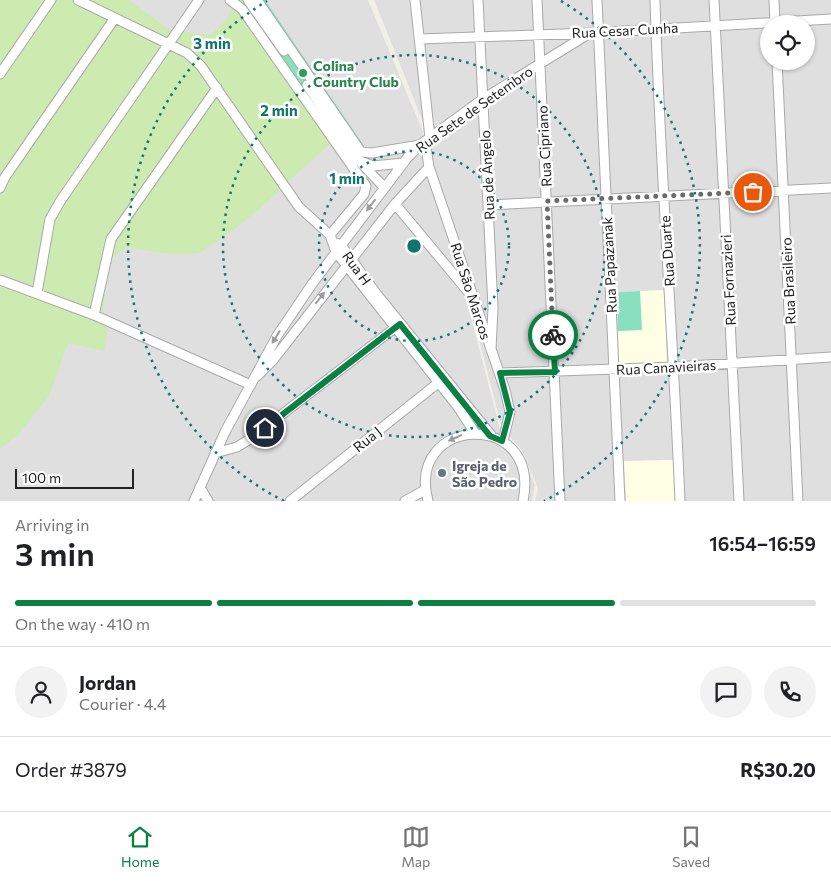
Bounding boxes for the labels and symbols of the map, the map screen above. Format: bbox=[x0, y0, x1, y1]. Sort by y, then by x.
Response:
street label: Rua Cesar Cunha bbox=[571, 19, 679, 41]
text: 3 min bbox=[193, 34, 231, 52]
place label: Colina Country Club bbox=[313, 57, 399, 90]
street label: Rua Sete de Setembro bbox=[412, 62, 536, 156]
marker: Colina Country Club bbox=[297, 67, 309, 79]
text: 2 min bbox=[260, 101, 298, 119]
street label: Rua Cipriano bbox=[533, 105, 555, 187]
street label: Rua de Ângelo bbox=[476, 130, 498, 220]
text: 1 min bbox=[329, 169, 365, 187]
pin bbox=[732, 171, 774, 213]
one-way arrow bbox=[365, 198, 376, 211]
street label: Rua Duarte bbox=[656, 215, 678, 287]
street label: Rua Papazanak bbox=[598, 216, 620, 313]
street label: Rua Fornazieri bbox=[717, 234, 739, 326]
centre of rings bbox=[405, 237, 423, 255]
street label: Rua Brasileiro bbox=[777, 237, 799, 325]
street label: Rua São Marcos bbox=[447, 240, 495, 342]
street label: Rua H bbox=[339, 248, 375, 288]
one-way arrow bbox=[315, 292, 326, 305]
courier bbox=[528, 310, 578, 360]
one-way arrow bbox=[272, 331, 281, 344]
street label: Rua Canavieiras bbox=[616, 356, 716, 378]
pin bbox=[244, 407, 286, 449]
street label: Rua J bbox=[350, 423, 384, 455]
one-way arrow bbox=[448, 435, 462, 443]
place label: Igreja de São Pedro bbox=[452, 457, 517, 490]
scale bar bbox=[15, 466, 134, 489]
marker: Igreja de São Pedro bbox=[436, 467, 448, 479]

